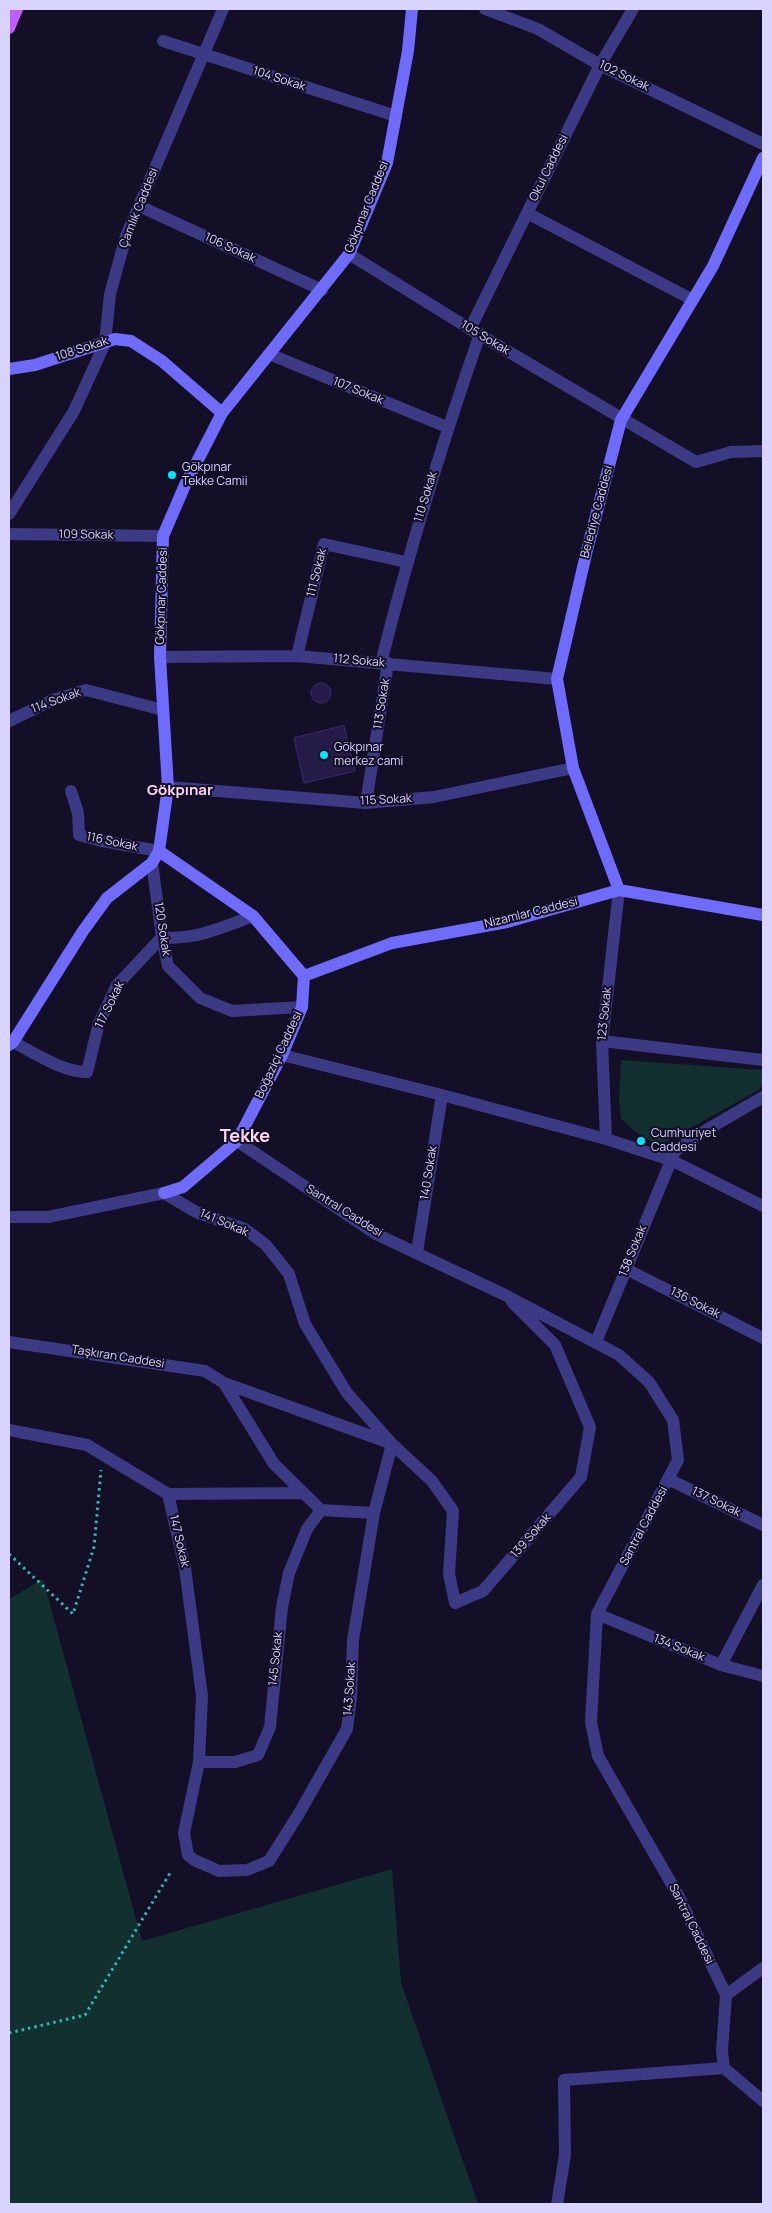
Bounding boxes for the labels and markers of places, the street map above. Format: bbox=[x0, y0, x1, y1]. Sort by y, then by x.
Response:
place label: Gökpınar Tekke Camii bbox=[182, 461, 247, 489]
marker: Gökpınar Tekke Camii bbox=[166, 469, 178, 481]
place label: Gökpınar merkez cami bbox=[334, 741, 403, 769]
marker: Gökpınar merkez cami bbox=[318, 749, 330, 761]
place label: Cumhuriyet Caddesi bbox=[651, 1127, 716, 1155]
marker: Cumhuriyet Caddesi bbox=[635, 1135, 647, 1147]

